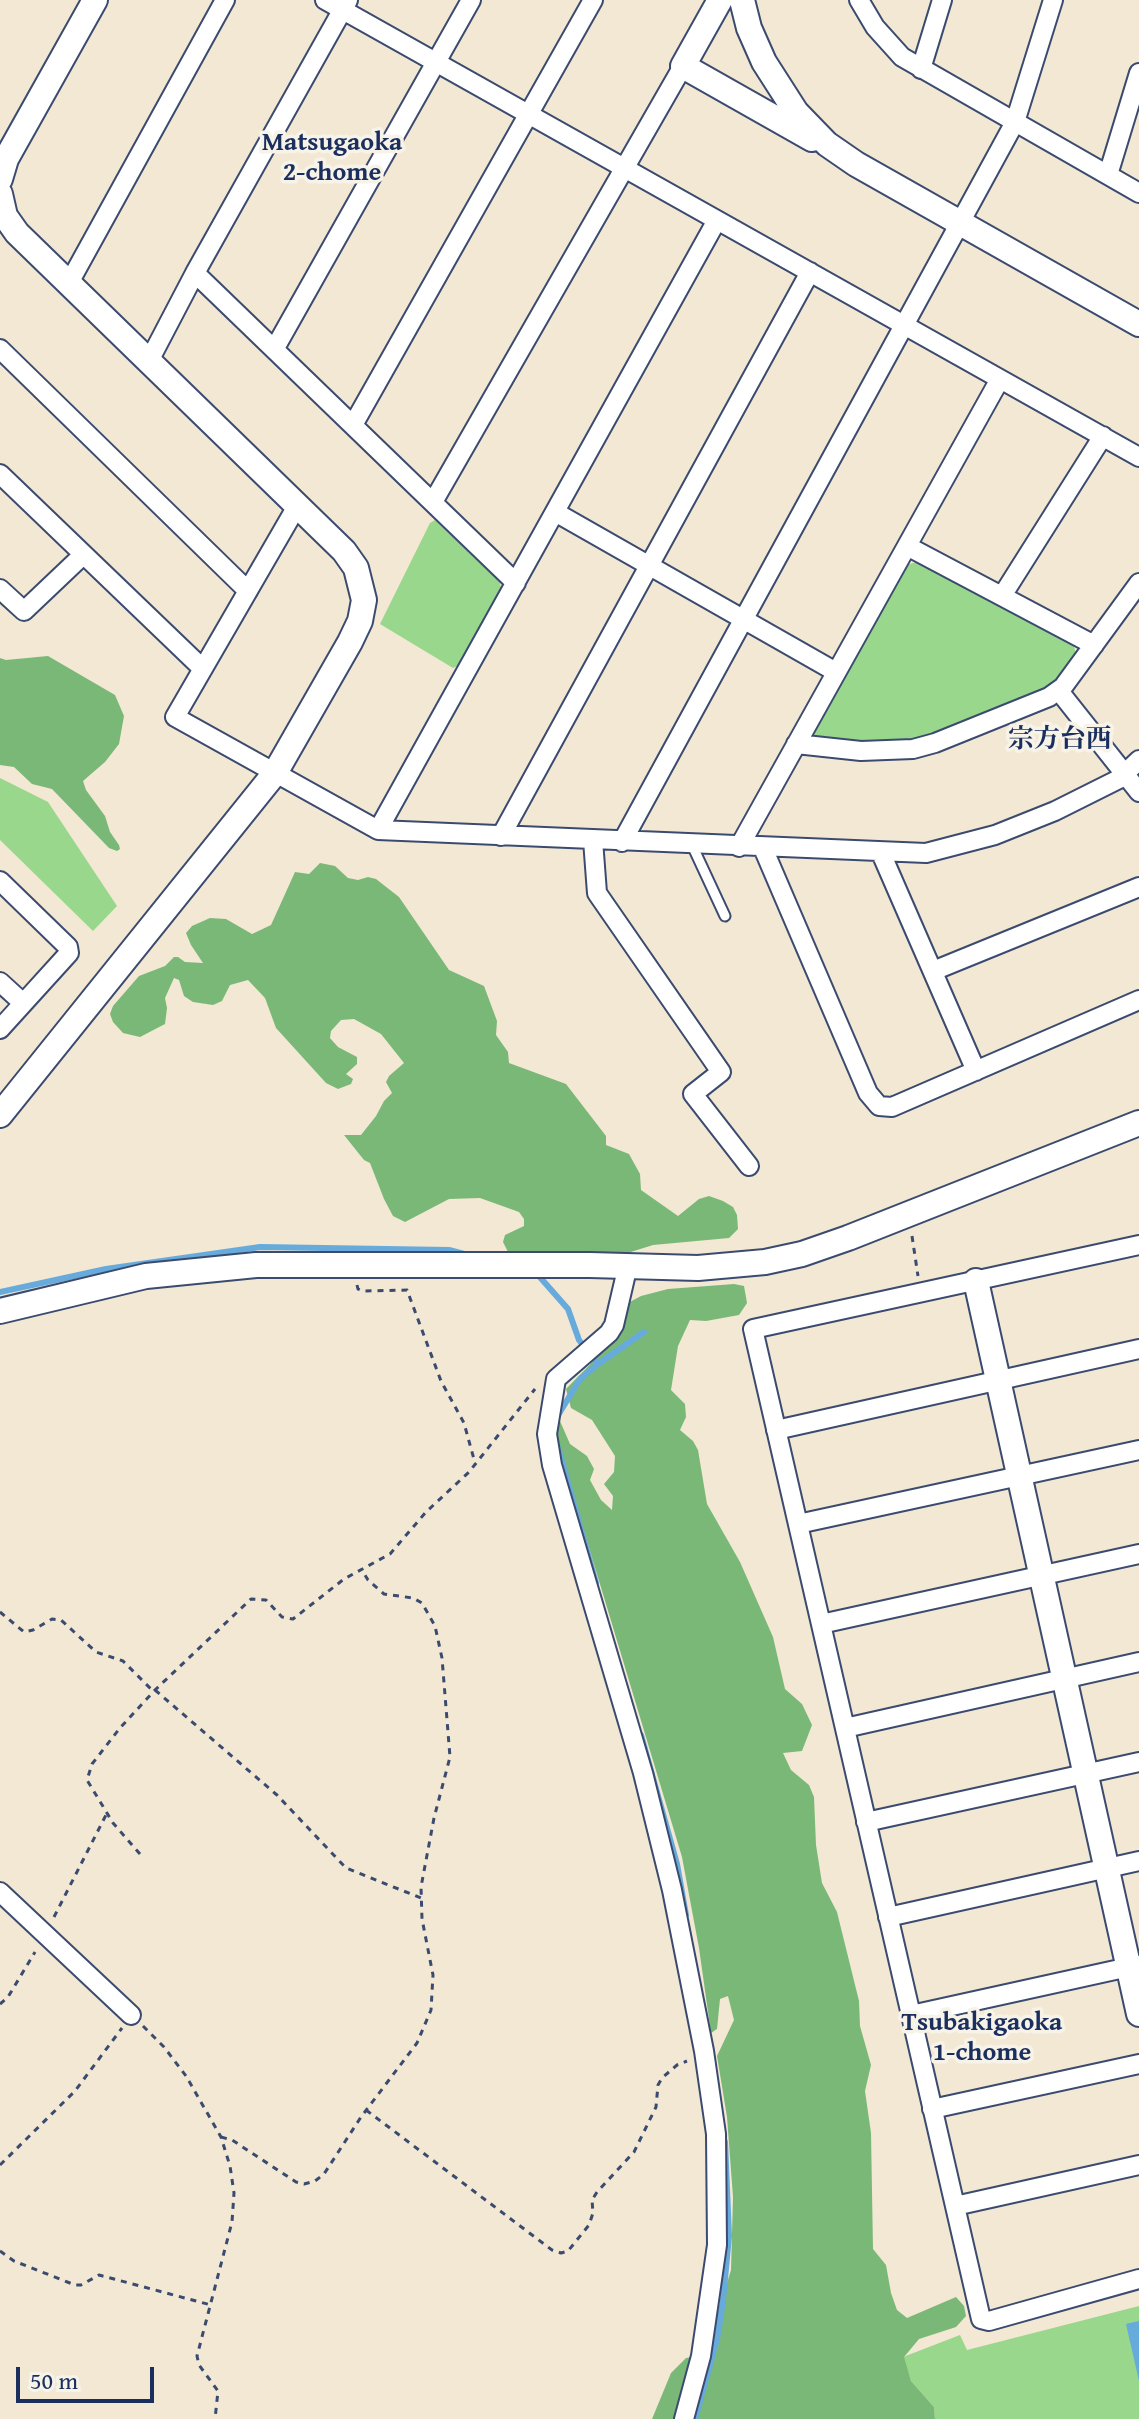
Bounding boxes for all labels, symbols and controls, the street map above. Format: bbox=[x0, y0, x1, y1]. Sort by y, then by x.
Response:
district label: Matsugaoka 2-chome bbox=[262, 127, 402, 188]
district label: 宗方台西 bbox=[1008, 724, 1112, 756]
district label: Tsubakigaoka 1-chome bbox=[902, 2007, 1062, 2068]
scale bar bbox=[20, 2351, 158, 2401]
text: 50 m bbox=[30, 2363, 78, 2398]

